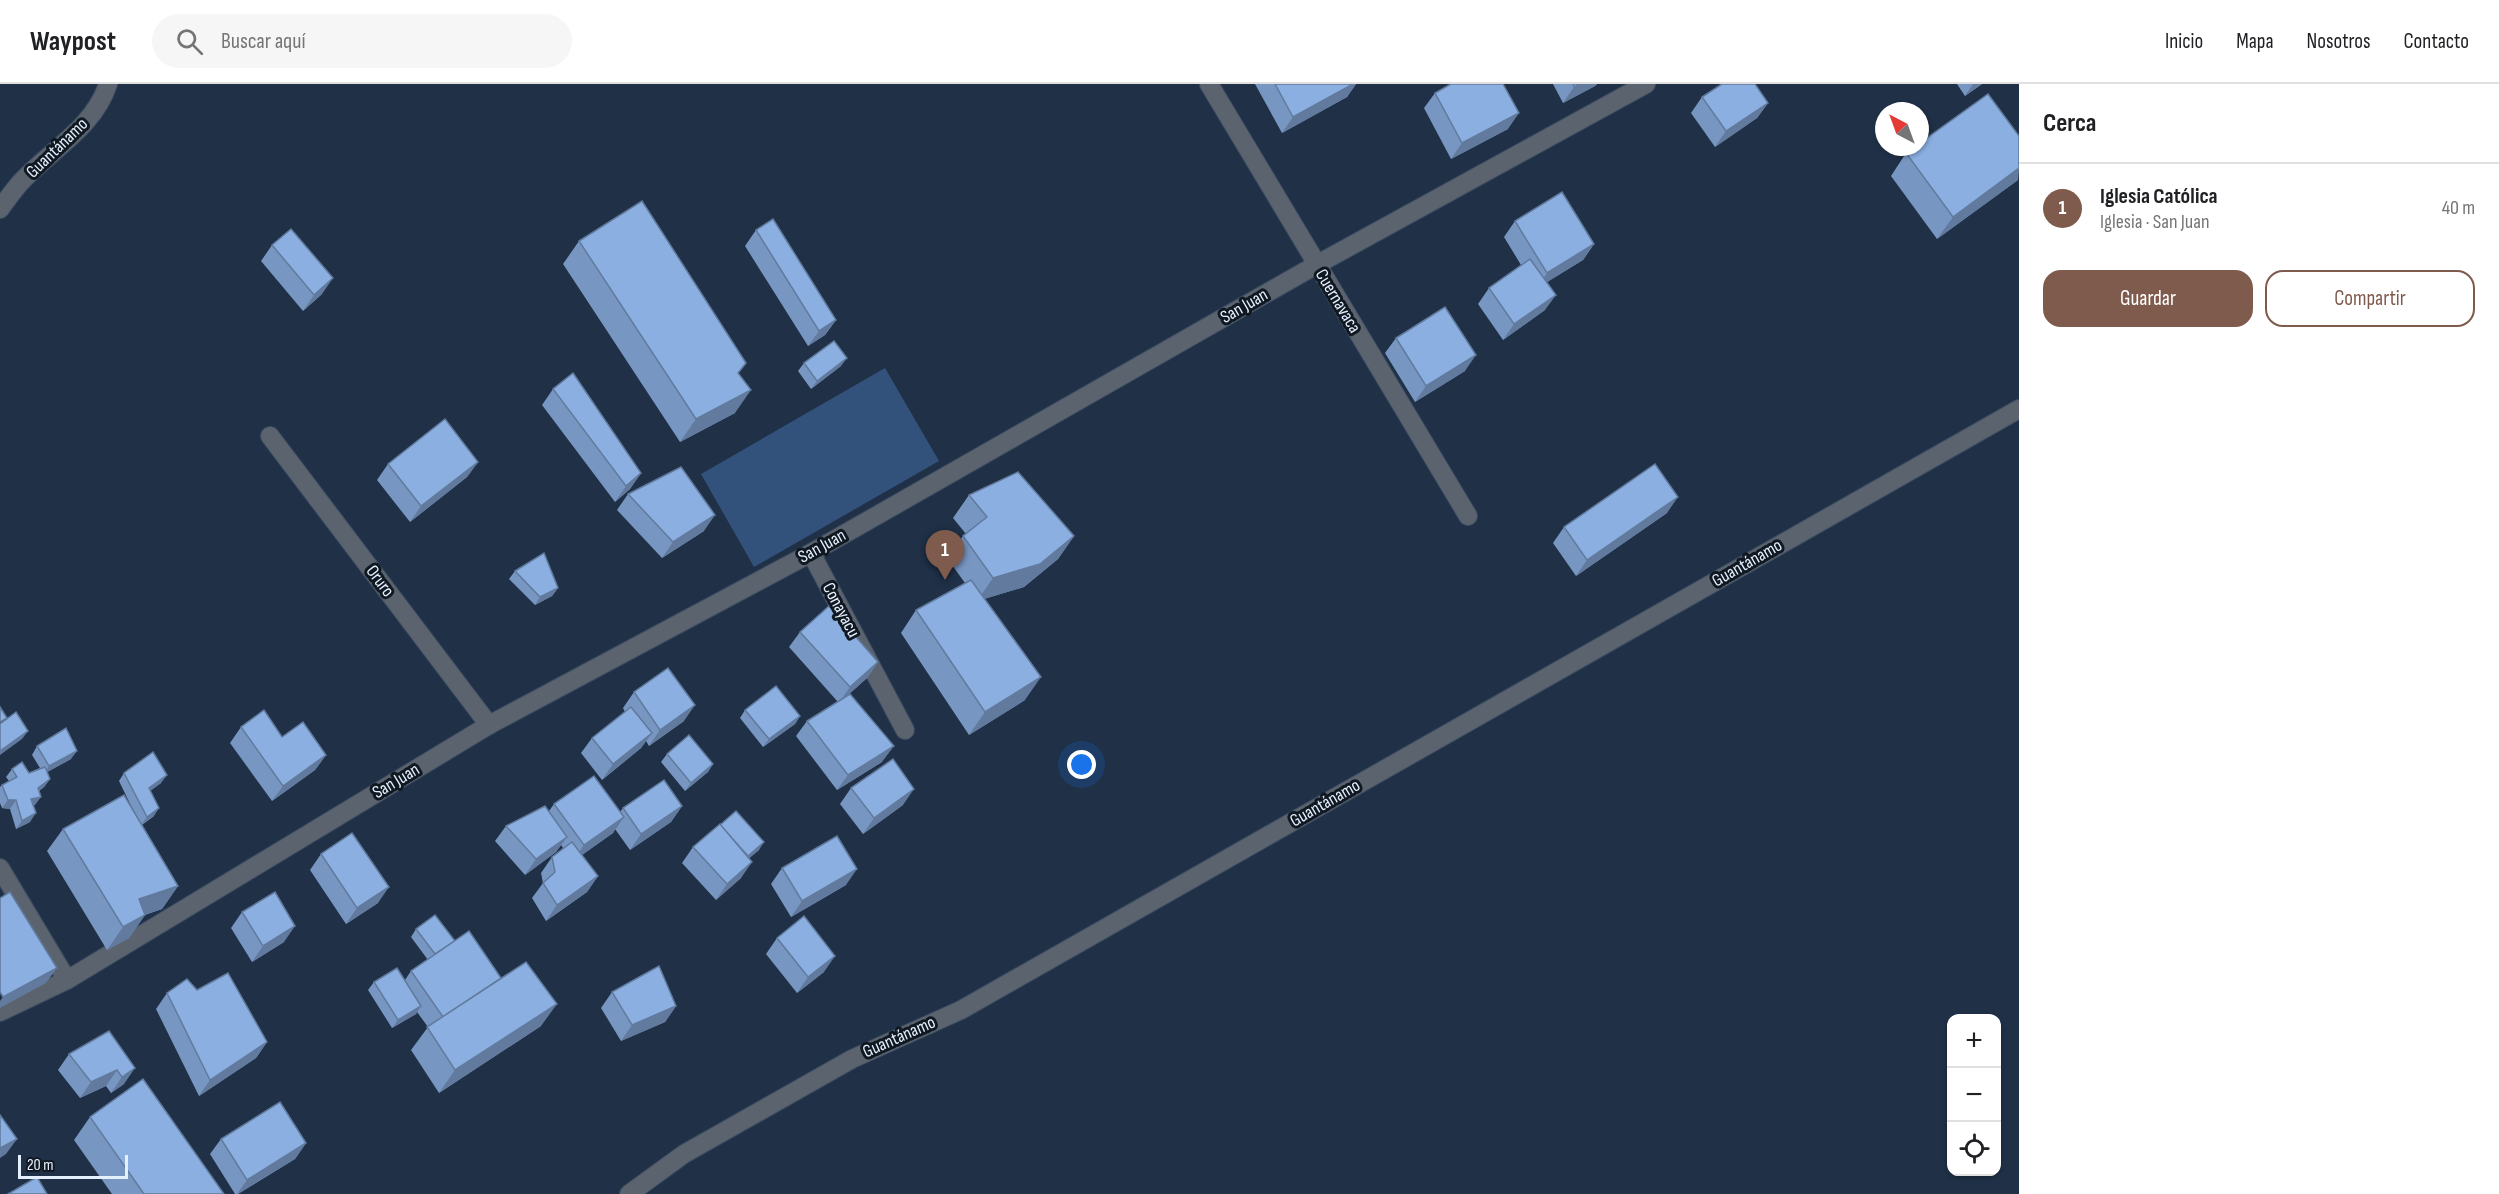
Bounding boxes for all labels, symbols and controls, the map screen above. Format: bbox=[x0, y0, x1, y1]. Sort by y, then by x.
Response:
search box bbox=[152, 14, 572, 68]
text: Waypost bbox=[30, 25, 116, 58]
icon: search bbox=[173, 25, 206, 58]
text: Buscar aquí bbox=[221, 28, 306, 55]
text: Inicio bbox=[2165, 29, 2203, 54]
text: Mapa bbox=[2236, 29, 2274, 54]
text: Nosotros bbox=[2307, 29, 2371, 54]
text: Contacto bbox=[2404, 29, 2469, 54]
north arrow bbox=[1875, 102, 1929, 156]
text: Cerca bbox=[2043, 108, 2096, 139]
street label: Guantánamo bbox=[22, 114, 92, 182]
text: Iglesia Católica bbox=[2100, 183, 2217, 210]
text: 1 bbox=[2059, 196, 2066, 220]
text: 40 m bbox=[2442, 196, 2475, 220]
text: Iglesia · San Juan bbox=[2100, 210, 2209, 234]
street label: Cuernavaca bbox=[1311, 265, 1365, 337]
button: Guardar bbox=[2043, 270, 2253, 327]
button: Compartir bbox=[2265, 270, 2475, 327]
street label: San Juan bbox=[1217, 284, 1271, 328]
street label: San Juan bbox=[795, 524, 849, 568]
pin: 1 bbox=[926, 530, 964, 580]
street label: Guantánamo bbox=[1708, 535, 1786, 591]
street label: Oruro bbox=[361, 561, 399, 601]
street label: Conayacu bbox=[818, 579, 864, 641]
your location bbox=[1067, 750, 1096, 779]
street label: San Juan bbox=[369, 759, 423, 803]
street label: Guantánamo bbox=[1286, 775, 1364, 831]
street label: Guantánamo bbox=[859, 1012, 939, 1062]
map controls bbox=[1947, 1014, 2001, 1176]
button: + bbox=[1947, 1014, 2001, 1068]
button: − bbox=[1947, 1068, 2001, 1122]
button: locate bbox=[1947, 1122, 2001, 1176]
scale bar bbox=[18, 1152, 128, 1180]
text: 20 m bbox=[27, 1156, 54, 1175]

